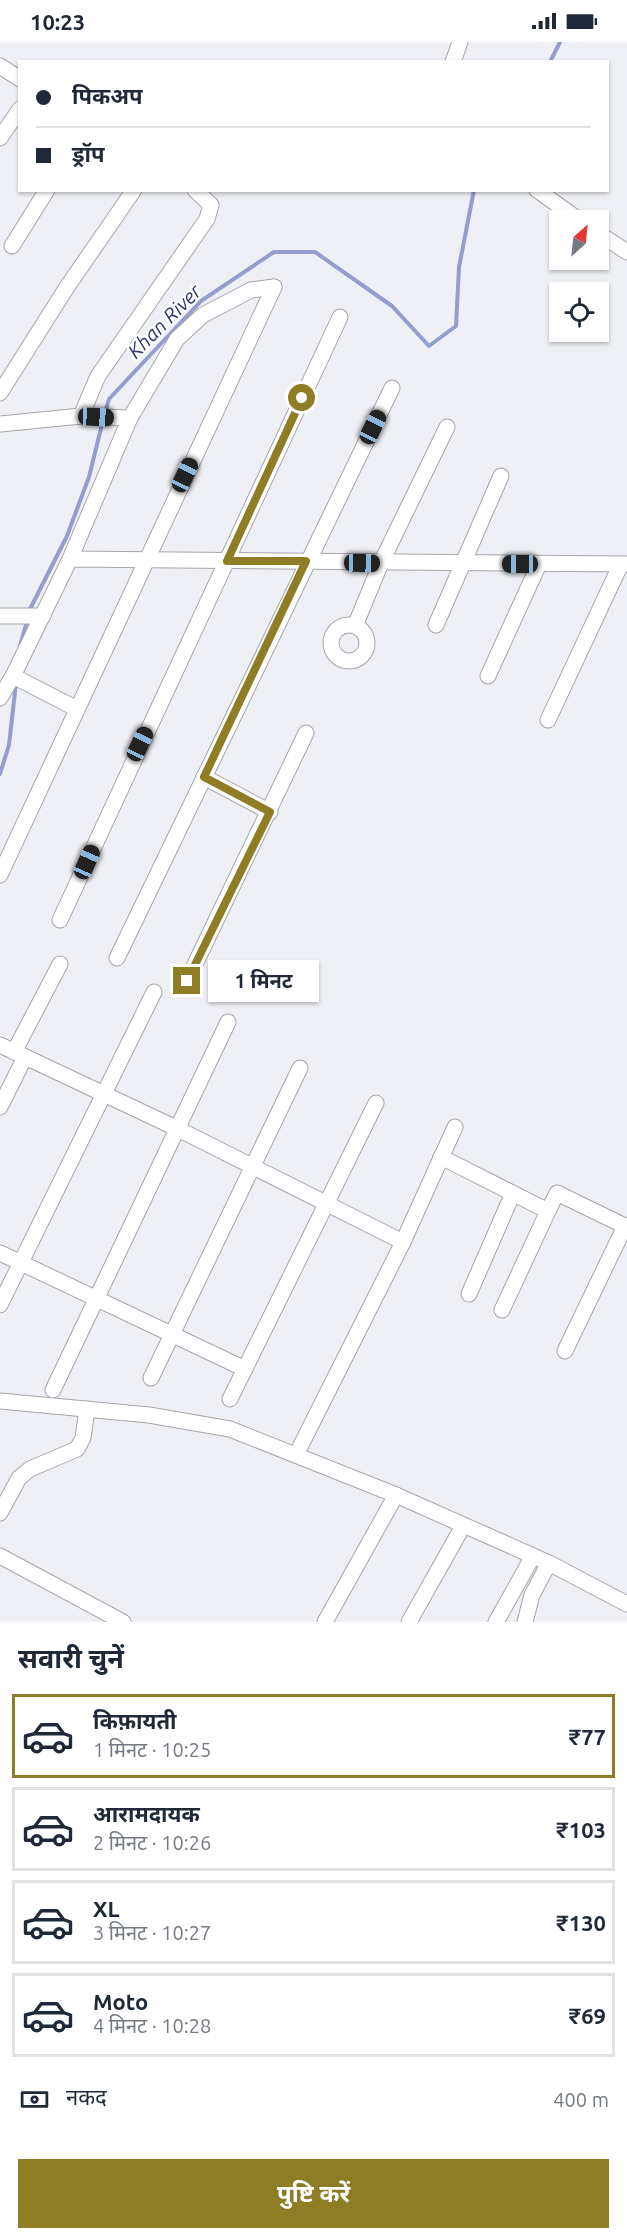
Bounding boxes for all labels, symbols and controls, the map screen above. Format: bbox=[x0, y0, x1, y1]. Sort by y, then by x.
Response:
text: 10:23 bbox=[30, 9, 85, 34]
text: पिकअप bbox=[72, 83, 143, 108]
text: ड्रॉप bbox=[72, 141, 105, 166]
north arrow bbox=[549, 210, 609, 270]
map controls bbox=[549, 210, 609, 342]
water label: Khan River bbox=[122, 279, 206, 363]
button: locate bbox=[549, 282, 609, 342]
route start bbox=[288, 384, 315, 411]
car bbox=[78, 407, 114, 427]
car bbox=[357, 407, 389, 447]
car bbox=[169, 455, 201, 495]
car bbox=[344, 554, 380, 572]
car bbox=[502, 555, 538, 573]
car bbox=[124, 724, 156, 764]
car bbox=[71, 842, 103, 882]
callout: 1 मिनट bbox=[208, 960, 319, 1002]
route end bbox=[173, 967, 200, 994]
text: 1 मिनट bbox=[235, 969, 293, 992]
text: सवारी चुनें bbox=[18, 1643, 124, 1673]
text: किफ़ायती bbox=[93, 1708, 177, 1733]
icon: car bbox=[21, 1709, 75, 1763]
text: ₹77 bbox=[569, 1724, 606, 1749]
text: 1 मिनट · 10:25 bbox=[93, 1738, 211, 1761]
text: आरामदायक bbox=[93, 1801, 200, 1826]
icon: car bbox=[21, 1802, 75, 1856]
text: ₹103 bbox=[556, 1817, 606, 1842]
text: 2 मिनट · 10:26 bbox=[93, 1831, 211, 1854]
icon: car bbox=[21, 1895, 75, 1949]
text: XL bbox=[93, 1896, 120, 1921]
text: ₹130 bbox=[556, 1910, 606, 1935]
text: 3 मिनट · 10:27 bbox=[93, 1921, 211, 1944]
icon: car bbox=[21, 1988, 75, 2042]
text: Moto bbox=[93, 1989, 148, 2014]
text: ₹69 bbox=[569, 2003, 606, 2028]
text: 4 मिनट · 10:28 bbox=[93, 2014, 211, 2037]
icon: cash bbox=[18, 2083, 51, 2116]
text: नकद bbox=[66, 2084, 107, 2109]
text: 400 m bbox=[553, 2088, 609, 2111]
button: पुष्टि करें bbox=[18, 2159, 609, 2228]

